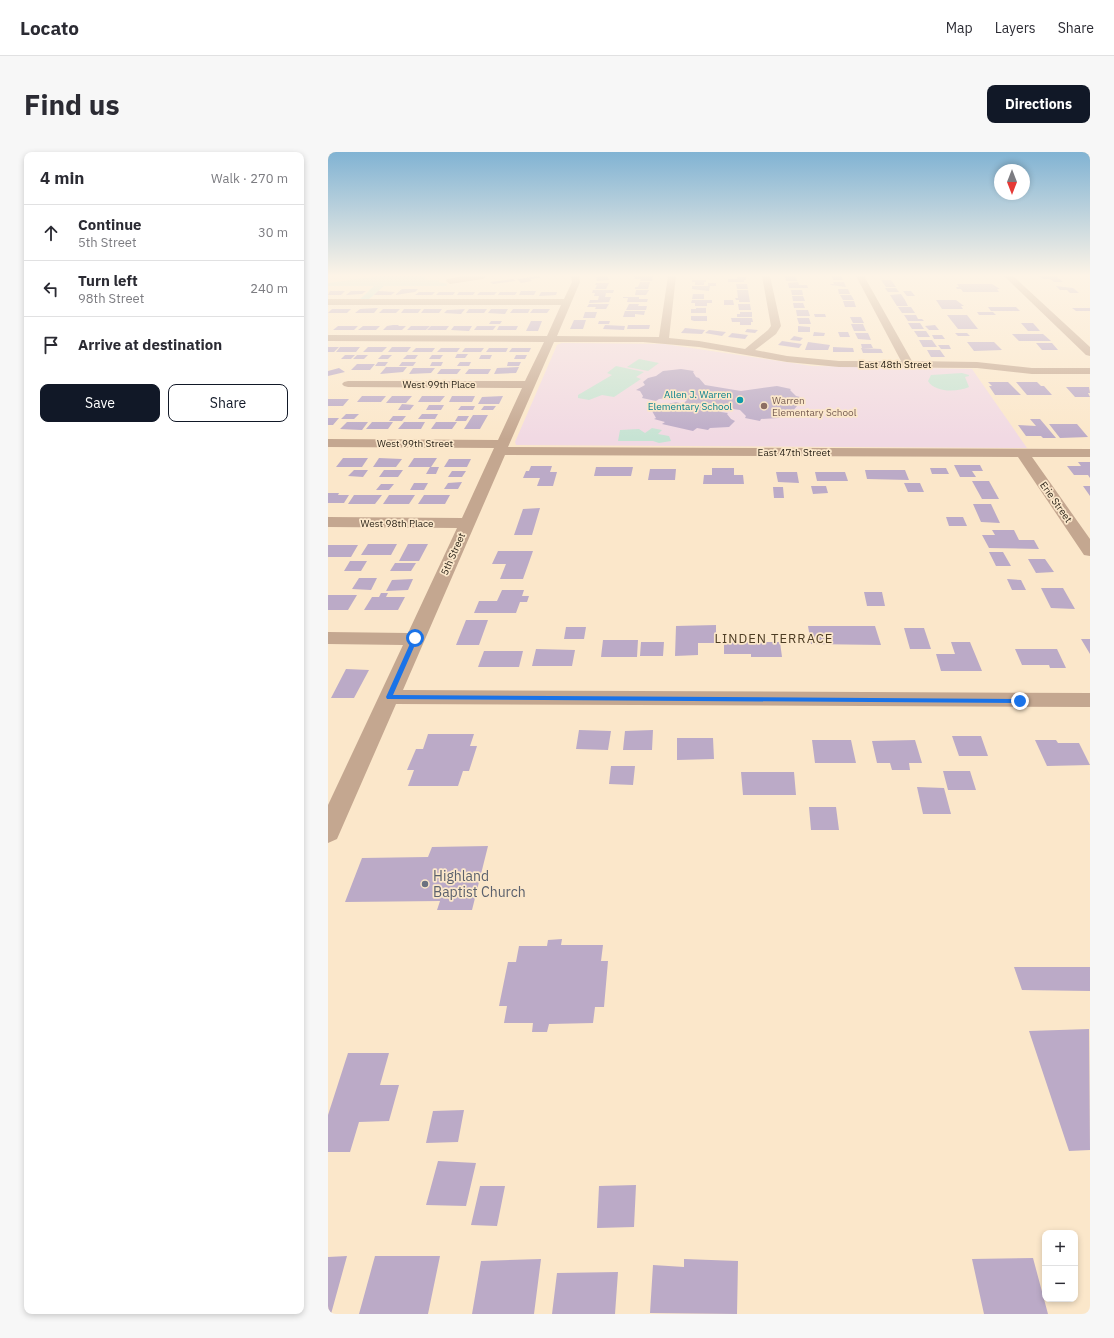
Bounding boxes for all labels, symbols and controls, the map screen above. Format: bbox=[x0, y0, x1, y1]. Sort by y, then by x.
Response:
text: Locato bbox=[20, 16, 79, 40]
text: Map bbox=[946, 19, 973, 37]
text: Layers bbox=[995, 19, 1036, 37]
text: Share bbox=[1058, 19, 1094, 37]
button: Directions bbox=[987, 85, 1090, 123]
text: Find us bbox=[24, 86, 120, 123]
north arrow bbox=[994, 164, 1030, 200]
text: 4 min bbox=[40, 167, 84, 189]
text: Walk · 270 m bbox=[211, 170, 288, 187]
text: Continue bbox=[78, 215, 142, 234]
icon: ahead bbox=[40, 222, 62, 244]
text: 30 m bbox=[258, 224, 288, 241]
text: 5th Street bbox=[78, 234, 136, 251]
text: Turn left bbox=[78, 271, 138, 290]
icon: left bbox=[40, 278, 62, 300]
text: 240 m bbox=[250, 280, 288, 297]
text: 98th Street bbox=[78, 290, 144, 307]
icon: arrive bbox=[40, 334, 62, 356]
text: Arrive at destination bbox=[78, 335, 222, 354]
street label: East 48th Street bbox=[859, 358, 932, 371]
street label: West 99th Place bbox=[402, 378, 476, 391]
button: Save bbox=[40, 384, 160, 422]
button: Share bbox=[168, 384, 288, 422]
place label: Allen J. Warren Elementary School bbox=[648, 388, 732, 413]
place label: Warren Elementary School bbox=[772, 394, 857, 419]
marker: Allen J. Warren Elementary School bbox=[735, 395, 745, 405]
marker: Warren Elementary School bbox=[759, 401, 769, 411]
street label: West 99th Street bbox=[377, 437, 453, 450]
street label: East 47th Street bbox=[758, 446, 831, 459]
street label: Erie Street bbox=[1037, 479, 1075, 525]
street label: West 98th Place bbox=[360, 517, 434, 530]
street label: 5th Street bbox=[438, 530, 468, 577]
route start bbox=[406, 629, 424, 647]
district label: LINDEN TERRACE bbox=[715, 630, 833, 647]
route end bbox=[1011, 692, 1029, 710]
place label: Highland Baptist Church bbox=[433, 867, 526, 901]
marker: Highland Baptist Church bbox=[420, 879, 430, 889]
map controls bbox=[1042, 1230, 1078, 1302]
button: + bbox=[1042, 1230, 1078, 1266]
button: − bbox=[1042, 1266, 1078, 1302]

